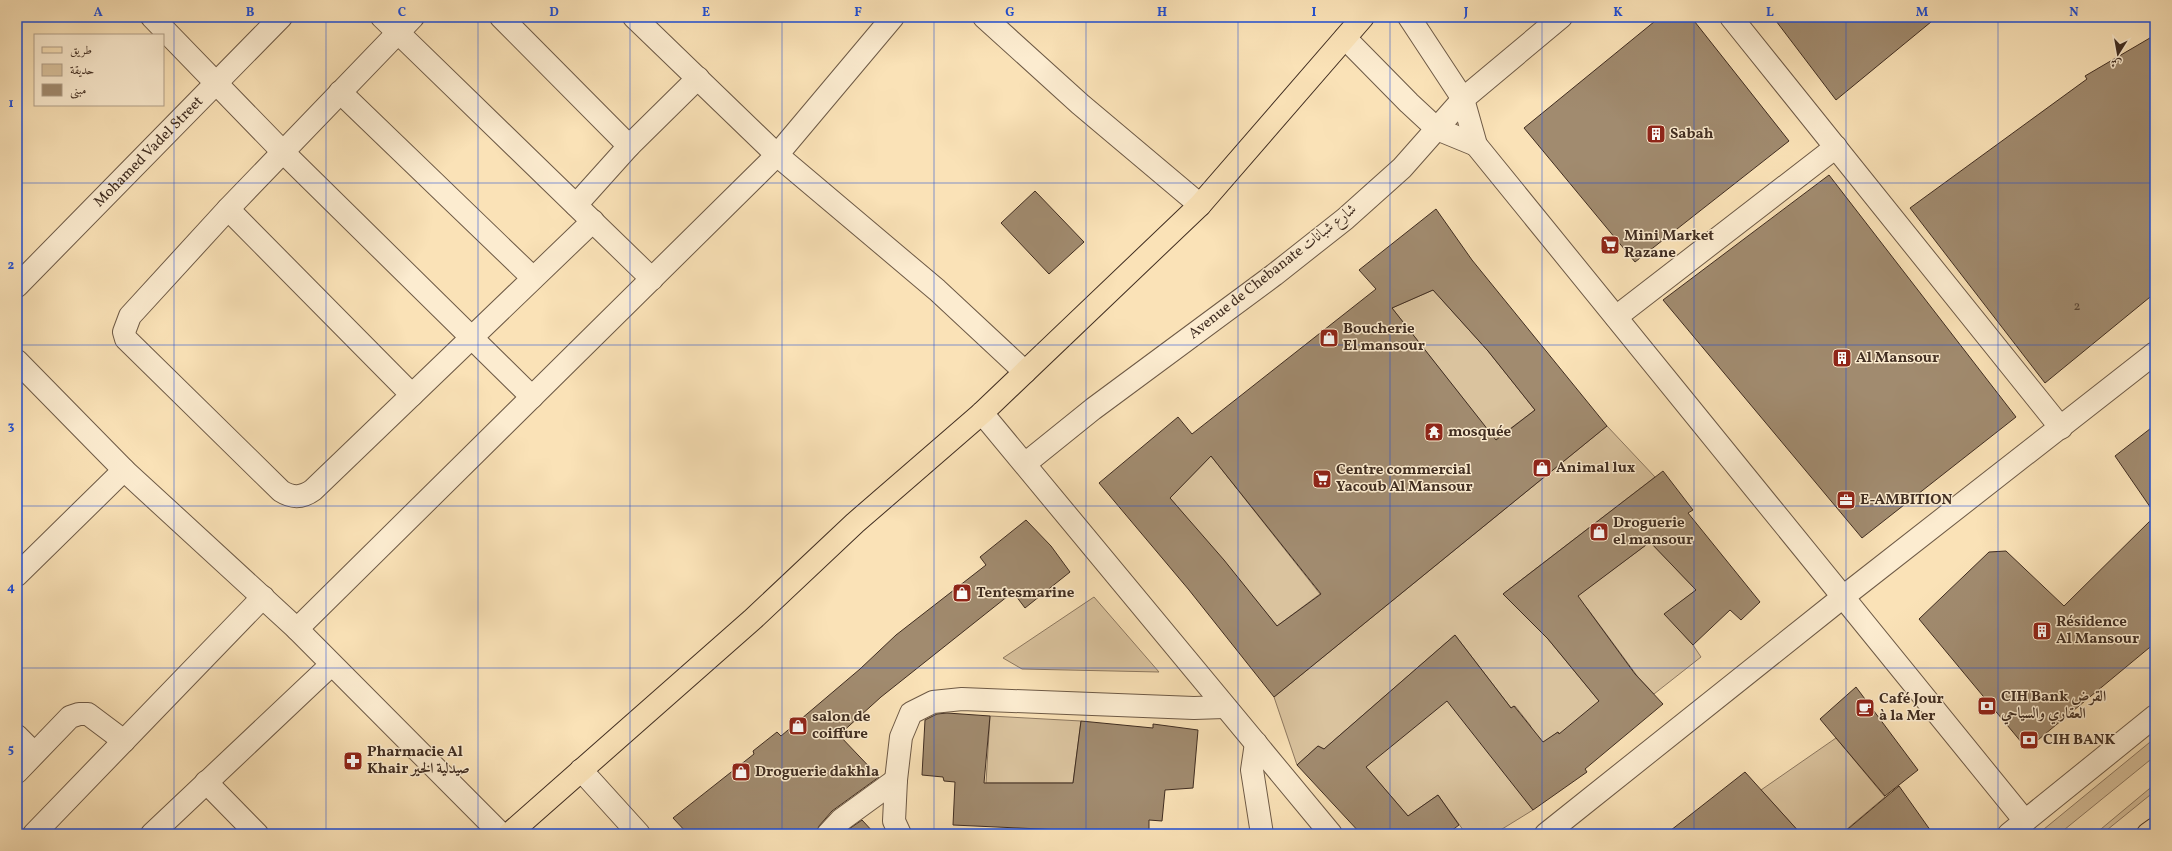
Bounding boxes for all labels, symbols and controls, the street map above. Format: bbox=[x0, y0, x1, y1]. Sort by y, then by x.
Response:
text: A bbox=[93, 4, 103, 22]
text: B bbox=[246, 4, 255, 22]
text: C bbox=[398, 4, 406, 22]
text: D bbox=[549, 4, 559, 22]
text: E bbox=[702, 4, 710, 22]
text: F bbox=[854, 4, 862, 22]
text: G bbox=[1005, 4, 1015, 22]
text: H bbox=[1157, 4, 1167, 22]
text: I bbox=[1312, 4, 1317, 22]
text: J bbox=[1463, 4, 1469, 22]
text: K bbox=[1613, 4, 1623, 22]
text: L bbox=[1766, 4, 1774, 22]
text: M bbox=[1916, 4, 1929, 22]
text: N bbox=[2069, 4, 2079, 22]
legend bbox=[34, 34, 164, 106]
north arrow bbox=[2098, 34, 2138, 74]
text: طريق bbox=[70, 43, 92, 59]
text: ش bbox=[2110, 54, 2123, 71]
text: حديقة bbox=[70, 63, 94, 79]
text: مبنى bbox=[70, 83, 86, 99]
street label: Mohamed Vadel Street bbox=[89, 92, 208, 212]
text: 1 bbox=[8, 95, 14, 113]
building icon: Sabah bbox=[1645, 123, 1667, 145]
place label: Sabah bbox=[1670, 124, 1714, 145]
street label: Avenue de Chebanate شارع شبانات bbox=[1184, 200, 1362, 345]
place label: Mini Market Razane bbox=[1624, 226, 1714, 264]
supermarket icon: Mini Market Razane bbox=[1599, 234, 1621, 256]
text: 2 bbox=[8, 257, 15, 275]
house number: 2 bbox=[2074, 298, 2081, 316]
place label: Boucherie El mansour bbox=[1343, 319, 1425, 357]
shop icon: Boucherie El mansour bbox=[1318, 327, 1340, 349]
building icon: Al Mansour bbox=[1831, 347, 1853, 369]
place label: Al Mansour bbox=[1856, 348, 1939, 369]
text: 3 bbox=[8, 418, 15, 436]
temple icon: mosquée bbox=[1423, 421, 1445, 443]
place label: mosquée bbox=[1448, 422, 1512, 443]
shop icon: Animal lux bbox=[1531, 457, 1553, 479]
place label: Animal lux bbox=[1556, 458, 1636, 479]
place label: Centre commercial Yacoub Al Mansour bbox=[1336, 460, 1473, 498]
supermarket icon: Centre commercial Yacoub Al Mansour bbox=[1311, 468, 1333, 490]
office icon: E-AMBITION bbox=[1835, 489, 1857, 511]
place label: E-AMBITION bbox=[1860, 490, 1952, 511]
place label: Droguerie el mansour bbox=[1613, 513, 1693, 551]
shop icon: Droguerie el mansour bbox=[1588, 521, 1610, 543]
text: 4 bbox=[7, 579, 15, 597]
shop icon: Tentesmarine bbox=[951, 582, 973, 604]
place label: Tentesmarine bbox=[976, 583, 1075, 604]
place label: Résidence Al Mansour bbox=[2056, 612, 2139, 650]
building icon: Résidence Al Mansour bbox=[2031, 620, 2053, 642]
place label: CIH Bank القرض العقاري والسياحي bbox=[2000, 687, 2106, 725]
place label: Café Jour à la Mer bbox=[1879, 689, 1944, 727]
bank icon: CIH Bank القرض العقاري والسياحي bbox=[1976, 695, 1998, 717]
cafe icon: Café Jour à la Mer bbox=[1854, 697, 1876, 719]
place label: salon de coiffure bbox=[812, 707, 871, 745]
shop icon: salon de coiffure bbox=[787, 715, 809, 737]
bank icon: CIH BANK bbox=[2018, 729, 2040, 751]
place label: CIH BANK bbox=[2043, 730, 2115, 751]
text: 5 bbox=[8, 741, 14, 759]
place label: Pharmacie Al Khair صيدلية الخير bbox=[367, 742, 470, 780]
pharmacy icon: Pharmacie Al Khair صيدلية الخير bbox=[342, 750, 364, 772]
shop icon: Droguerie dakhla bbox=[730, 761, 752, 783]
place label: Droguerie dakhla bbox=[755, 762, 879, 783]

